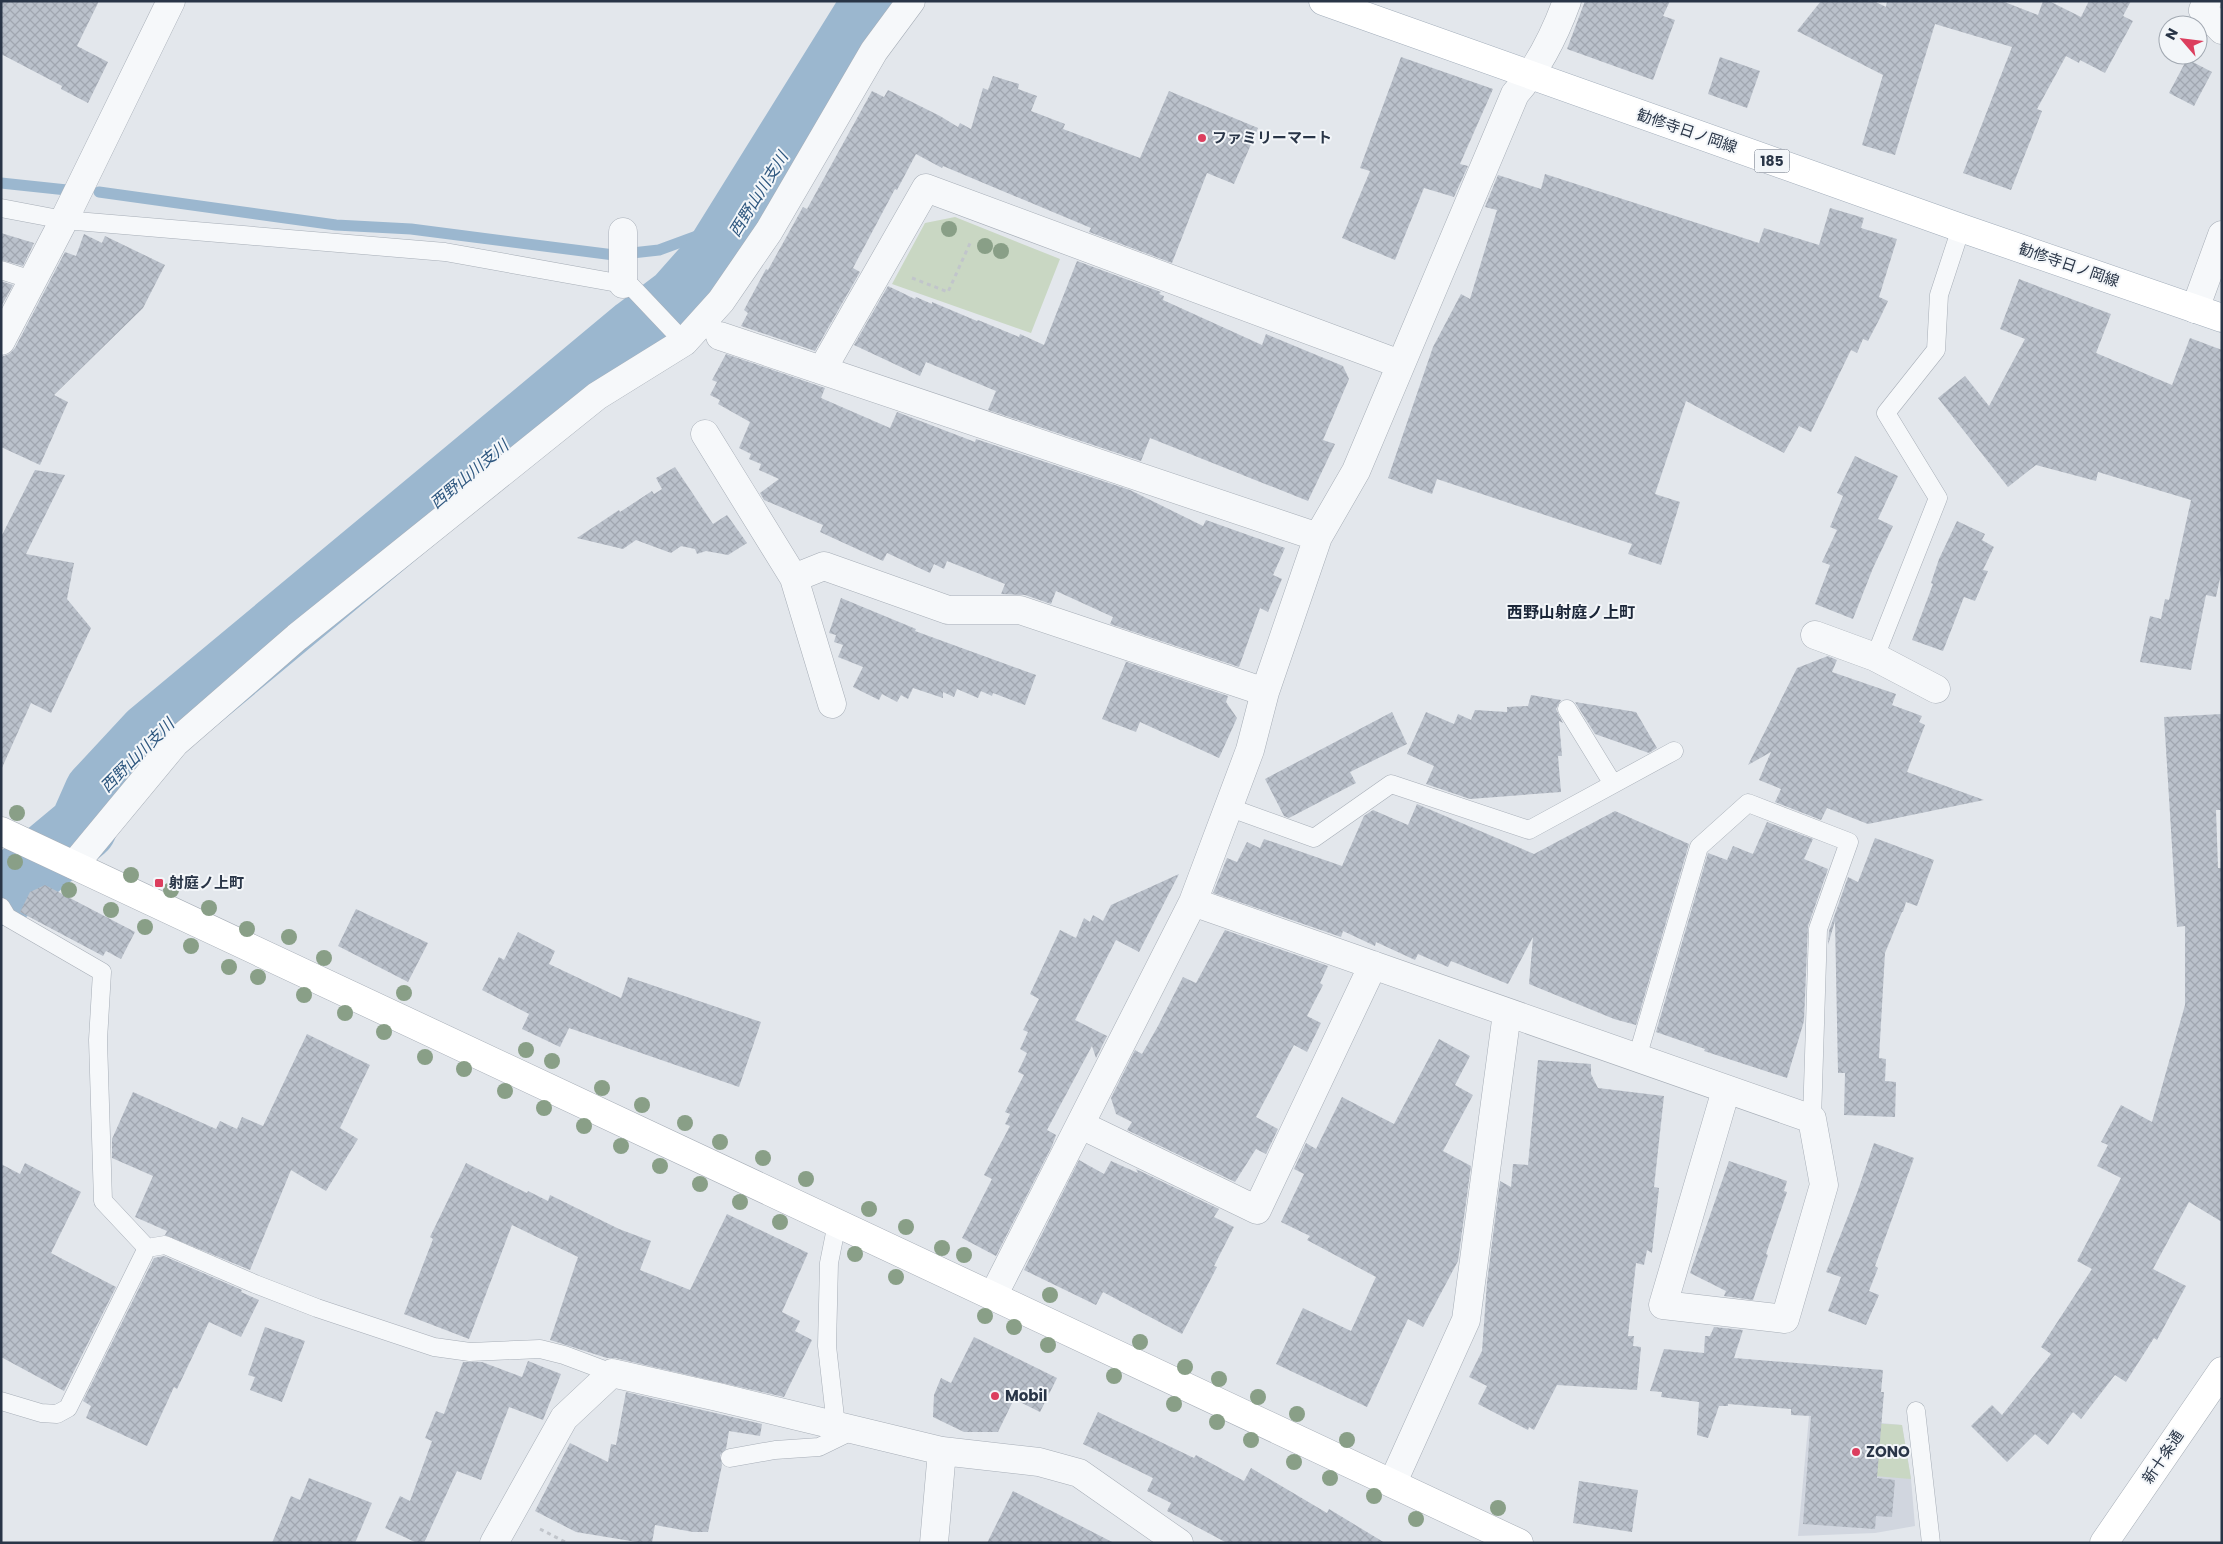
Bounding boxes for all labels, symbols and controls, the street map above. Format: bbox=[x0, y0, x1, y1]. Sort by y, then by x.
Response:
north arrow bbox=[2158, 15, 2208, 65]
text: N bbox=[2160, 25, 2183, 43]
street label: 勧修寺日ノ岡線 bbox=[1634, 104, 1740, 158]
place label: ファミリーマート bbox=[1212, 127, 1332, 148]
marker: ファミリーマート bbox=[1196, 132, 1208, 144]
water label: 西野山川支川 bbox=[723, 146, 795, 241]
road number: 185 bbox=[1754, 150, 1790, 172]
street label: 勧修寺日ノ岡線 bbox=[2016, 238, 2122, 292]
water label: 西野山川支川 bbox=[425, 433, 515, 514]
district label: 西野山射庭ノ上町 bbox=[1507, 601, 1635, 624]
water label: 西野山川支川 bbox=[95, 712, 181, 797]
place label: 射庭ノ上町 bbox=[169, 872, 244, 893]
marker: 射庭ノ上町 bbox=[153, 877, 165, 889]
place label: Mobil bbox=[1005, 1385, 1047, 1406]
marker: Mobil bbox=[989, 1390, 1001, 1402]
street label: 新十条通 bbox=[2137, 1426, 2188, 1487]
place label: ZONO bbox=[1866, 1441, 1910, 1462]
marker: ZONO bbox=[1850, 1446, 1862, 1458]

